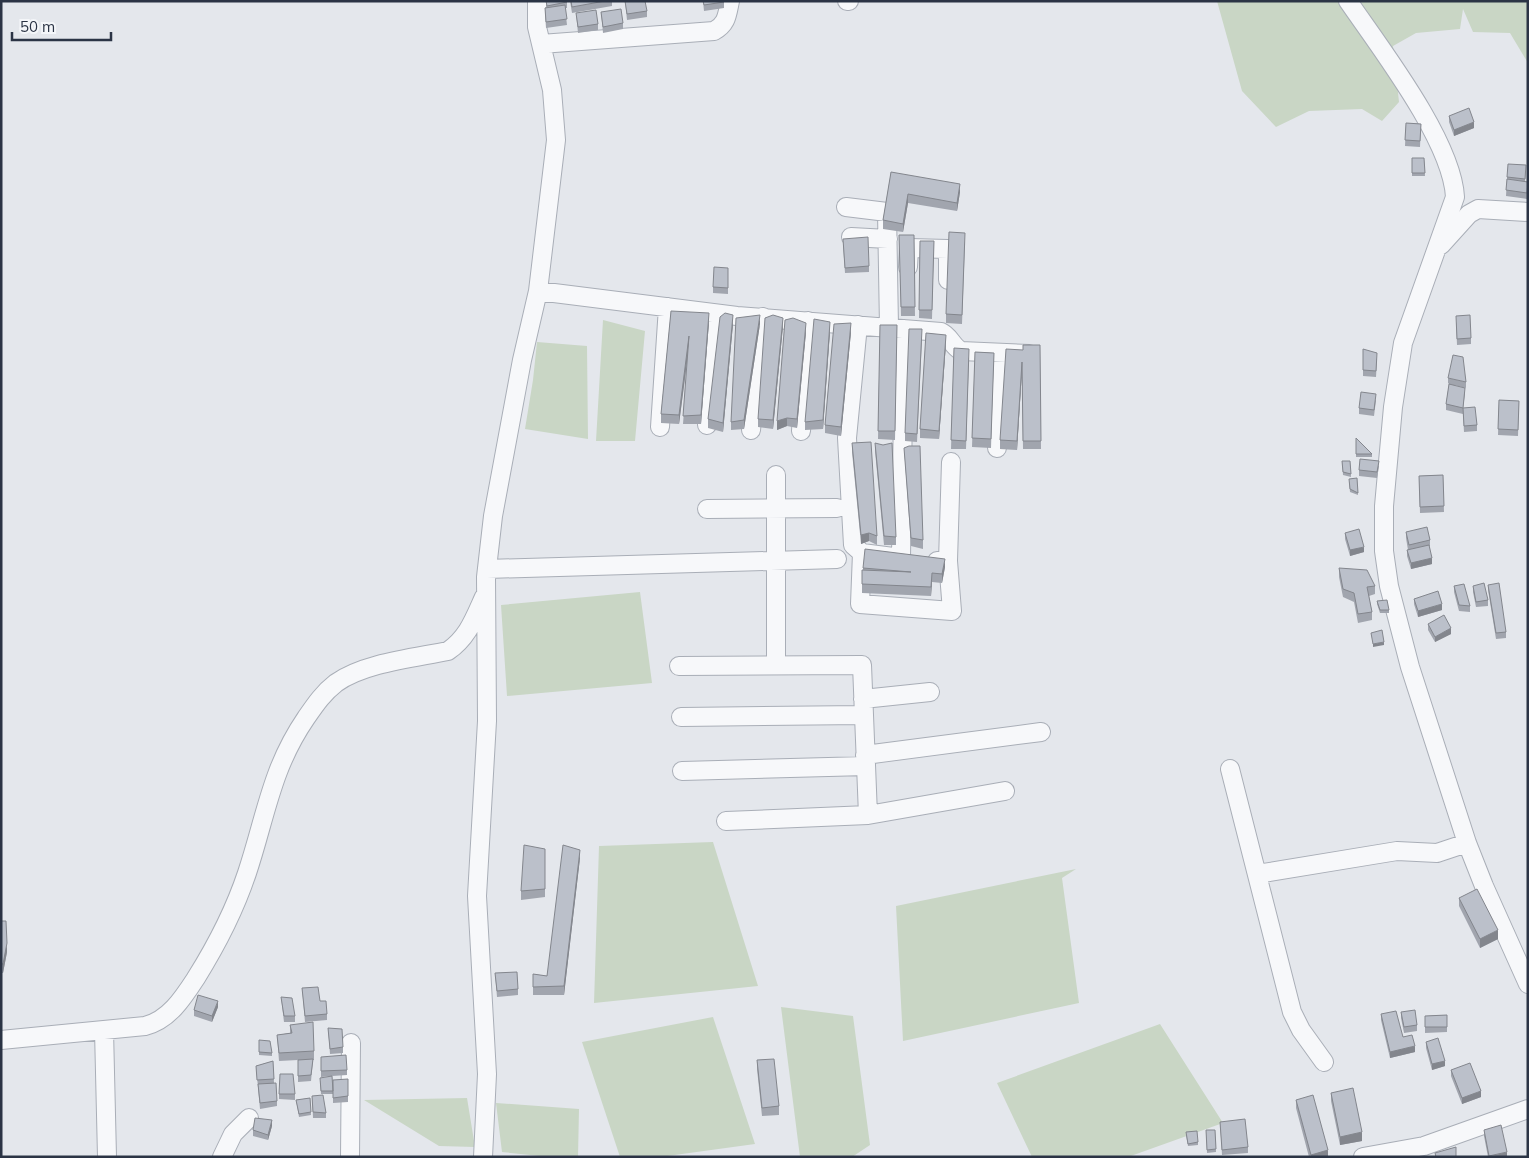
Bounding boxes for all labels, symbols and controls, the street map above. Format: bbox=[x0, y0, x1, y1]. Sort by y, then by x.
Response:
scale bar bbox=[12, 10, 111, 42]
text: 50 m bbox=[20, 17, 55, 36]

